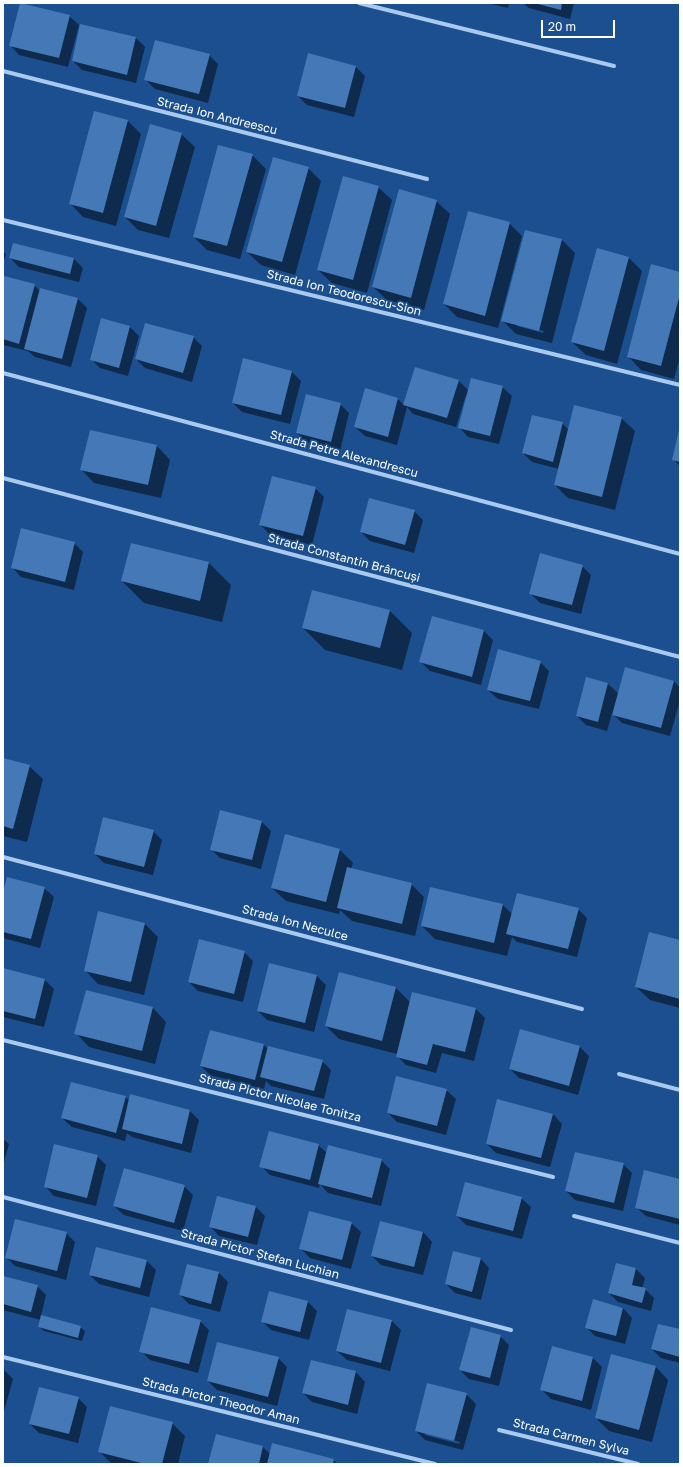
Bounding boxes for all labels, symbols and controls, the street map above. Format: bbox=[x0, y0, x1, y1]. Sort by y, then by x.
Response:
scale bar bbox=[543, 12, 617, 38]
text: 20 m bbox=[548, 19, 576, 34]
street label: Strada Ion Andreescu bbox=[155, 94, 279, 138]
street label: Strada Ion Teodorescu-Sion bbox=[265, 267, 423, 319]
street label: Strada Petre Alexandrescu bbox=[268, 427, 420, 481]
street label: Strada Constantin Brâncuși bbox=[266, 531, 422, 585]
street label: Strada Ion Neculce bbox=[240, 902, 350, 944]
street label: Strada Pictor Nicolae Tonitza bbox=[197, 1071, 363, 1125]
street label: Strada Pictor Ștefan Luchian bbox=[179, 1226, 341, 1282]
street label: Strada Pictor Theodor Aman bbox=[141, 1374, 301, 1428]
street label: Strada Carmen Sylva bbox=[511, 1416, 631, 1458]

